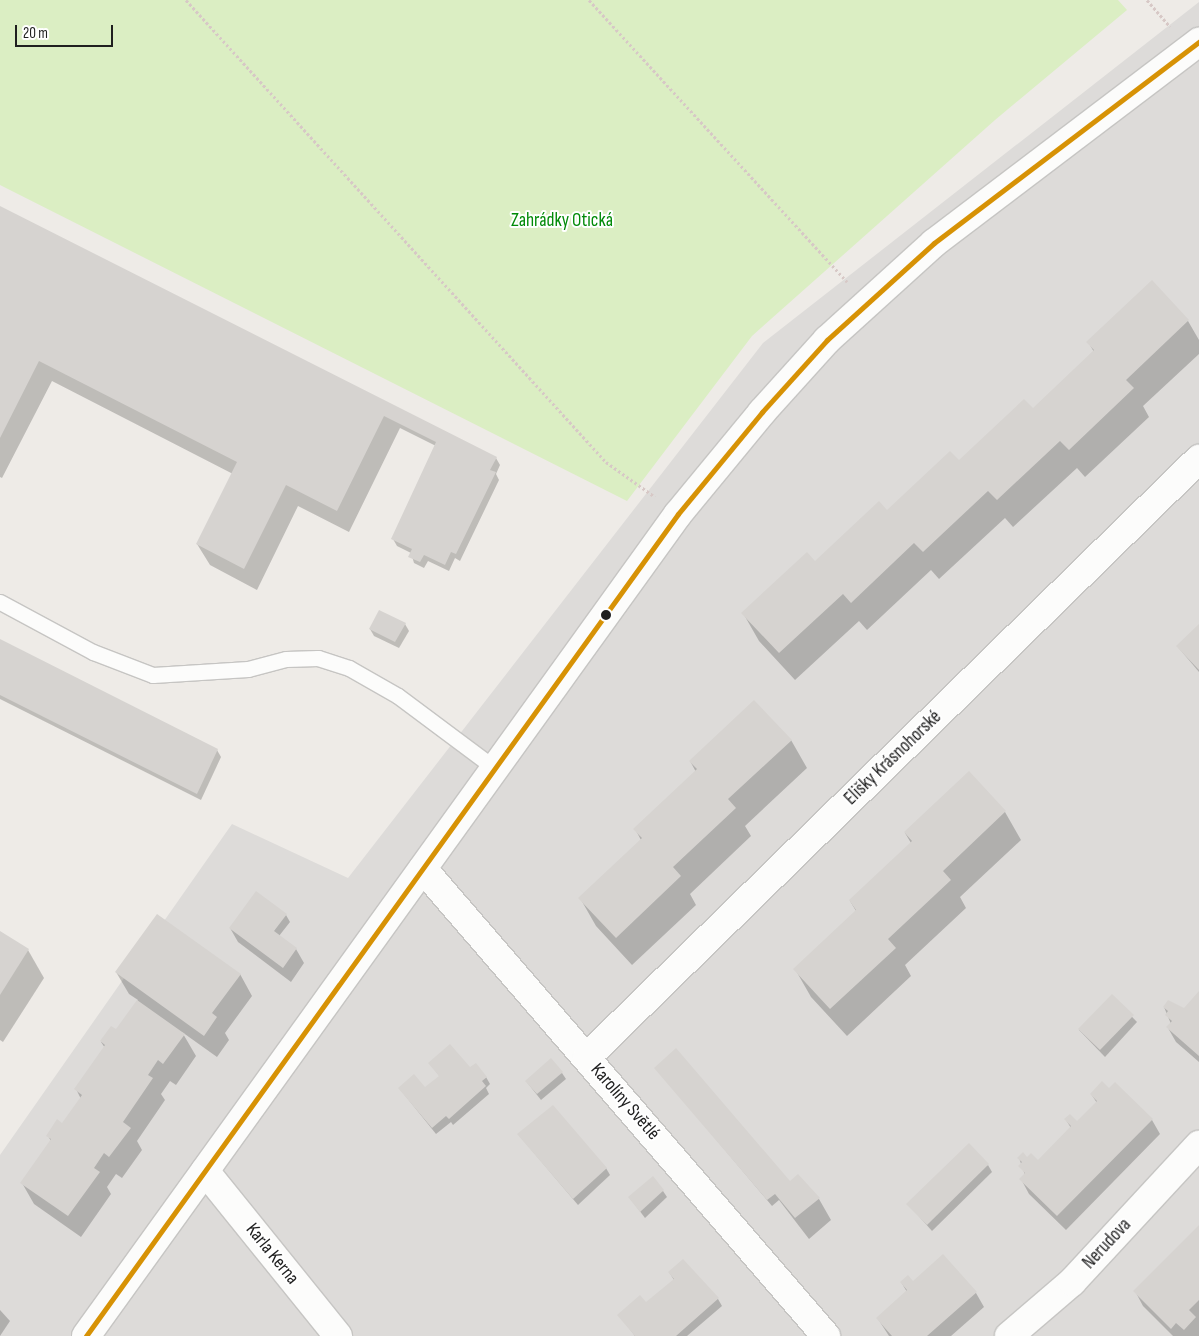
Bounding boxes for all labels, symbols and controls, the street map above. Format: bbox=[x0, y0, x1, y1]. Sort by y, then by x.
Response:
scale bar bbox=[18, 15, 115, 47]
text: 20 m bbox=[23, 24, 48, 43]
park label: Zahrádky Otická bbox=[511, 210, 613, 232]
unlabelled marker bbox=[601, 610, 611, 620]
street label: Elišky Krásnohorské bbox=[840, 706, 946, 810]
street label: Karolíny Světlé bbox=[586, 1059, 664, 1145]
street label: Nerudova bbox=[1078, 1214, 1136, 1274]
street label: Karla Kerna bbox=[241, 1219, 303, 1289]

